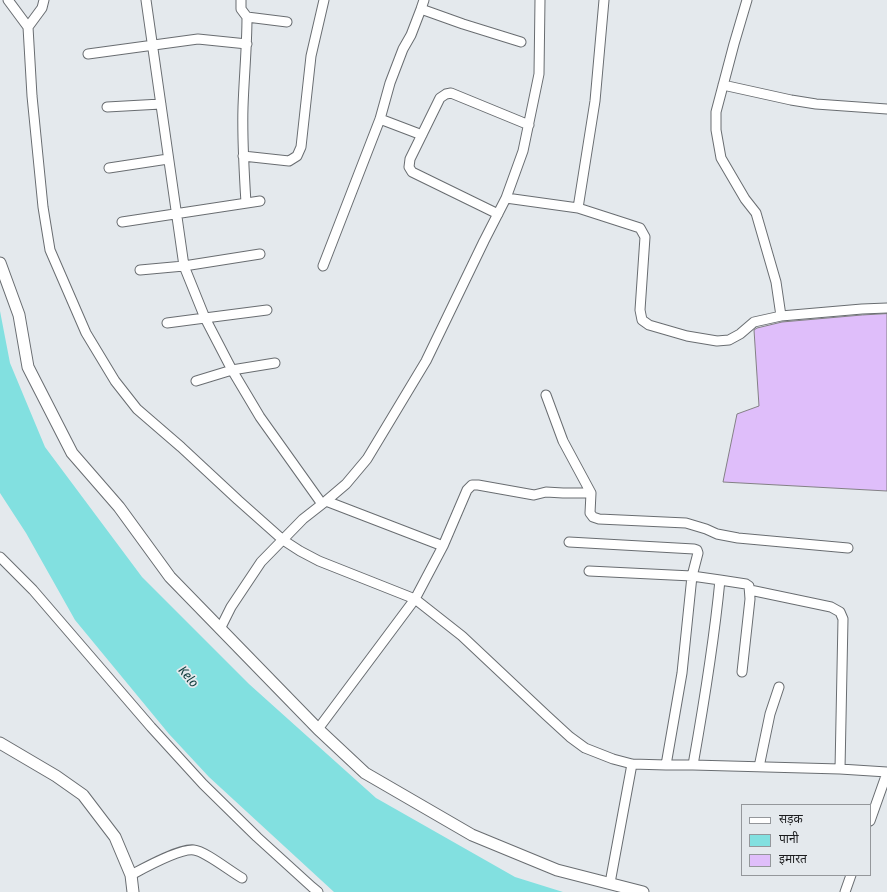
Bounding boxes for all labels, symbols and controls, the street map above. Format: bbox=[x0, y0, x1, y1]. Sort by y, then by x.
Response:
water label: Kelo bbox=[175, 663, 201, 691]
legend bbox=[741, 804, 871, 876]
text: सड़क bbox=[779, 812, 803, 826]
text: पानी bbox=[779, 832, 799, 846]
text: इमारत bbox=[779, 852, 807, 866]

